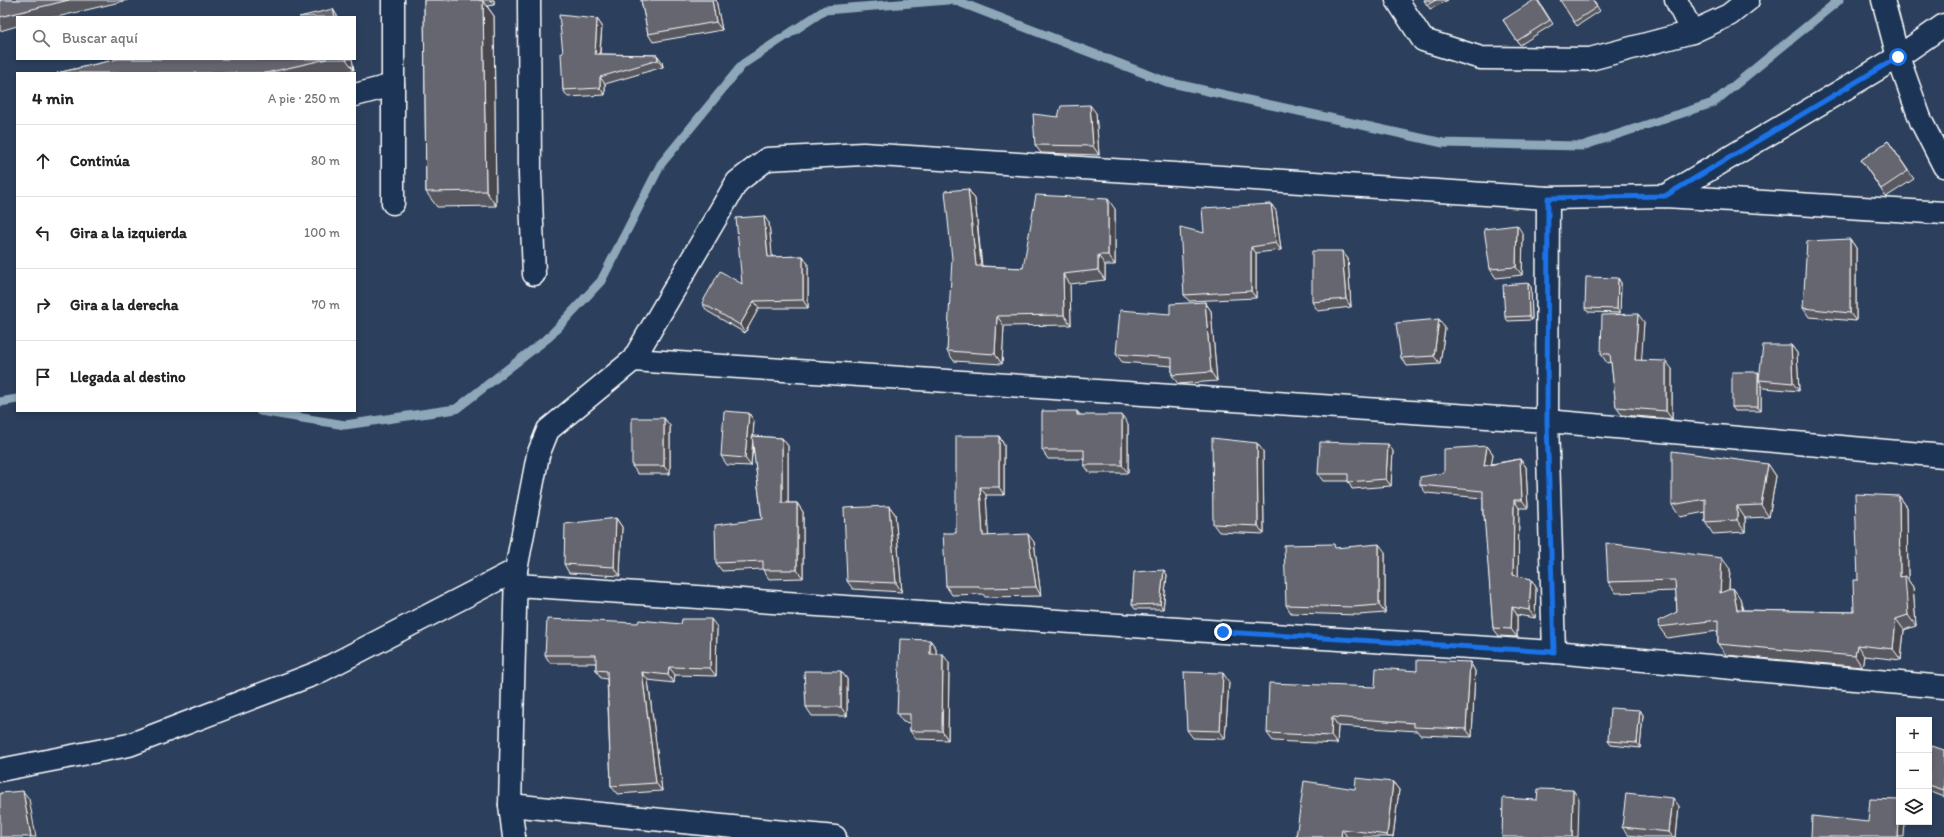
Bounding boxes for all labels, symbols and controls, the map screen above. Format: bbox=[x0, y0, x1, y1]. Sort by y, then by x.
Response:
search box bbox=[16, 16, 356, 60]
icon: search bbox=[30, 27, 52, 49]
text: Buscar aquí bbox=[62, 29, 138, 47]
route start bbox=[1889, 48, 1907, 66]
text: 4 min bbox=[32, 88, 74, 108]
text: A pie · 250 m bbox=[268, 91, 340, 106]
icon: ahead bbox=[32, 150, 54, 172]
text: Continúa bbox=[70, 152, 130, 170]
text: 80 m bbox=[311, 153, 340, 168]
icon: left bbox=[32, 222, 54, 244]
text: Gira a la izquierda bbox=[70, 224, 187, 242]
text: 100 m bbox=[304, 225, 340, 240]
icon: right bbox=[32, 294, 54, 316]
text: Gira a la derecha bbox=[70, 296, 179, 314]
text: 70 m bbox=[312, 297, 340, 312]
icon: arrive bbox=[32, 366, 54, 388]
text: Llegada al destino bbox=[70, 368, 186, 386]
route end bbox=[1214, 623, 1232, 641]
map controls bbox=[1896, 717, 1932, 825]
button: + bbox=[1896, 717, 1932, 753]
button: − bbox=[1896, 753, 1932, 789]
button: layers bbox=[1896, 789, 1932, 825]

